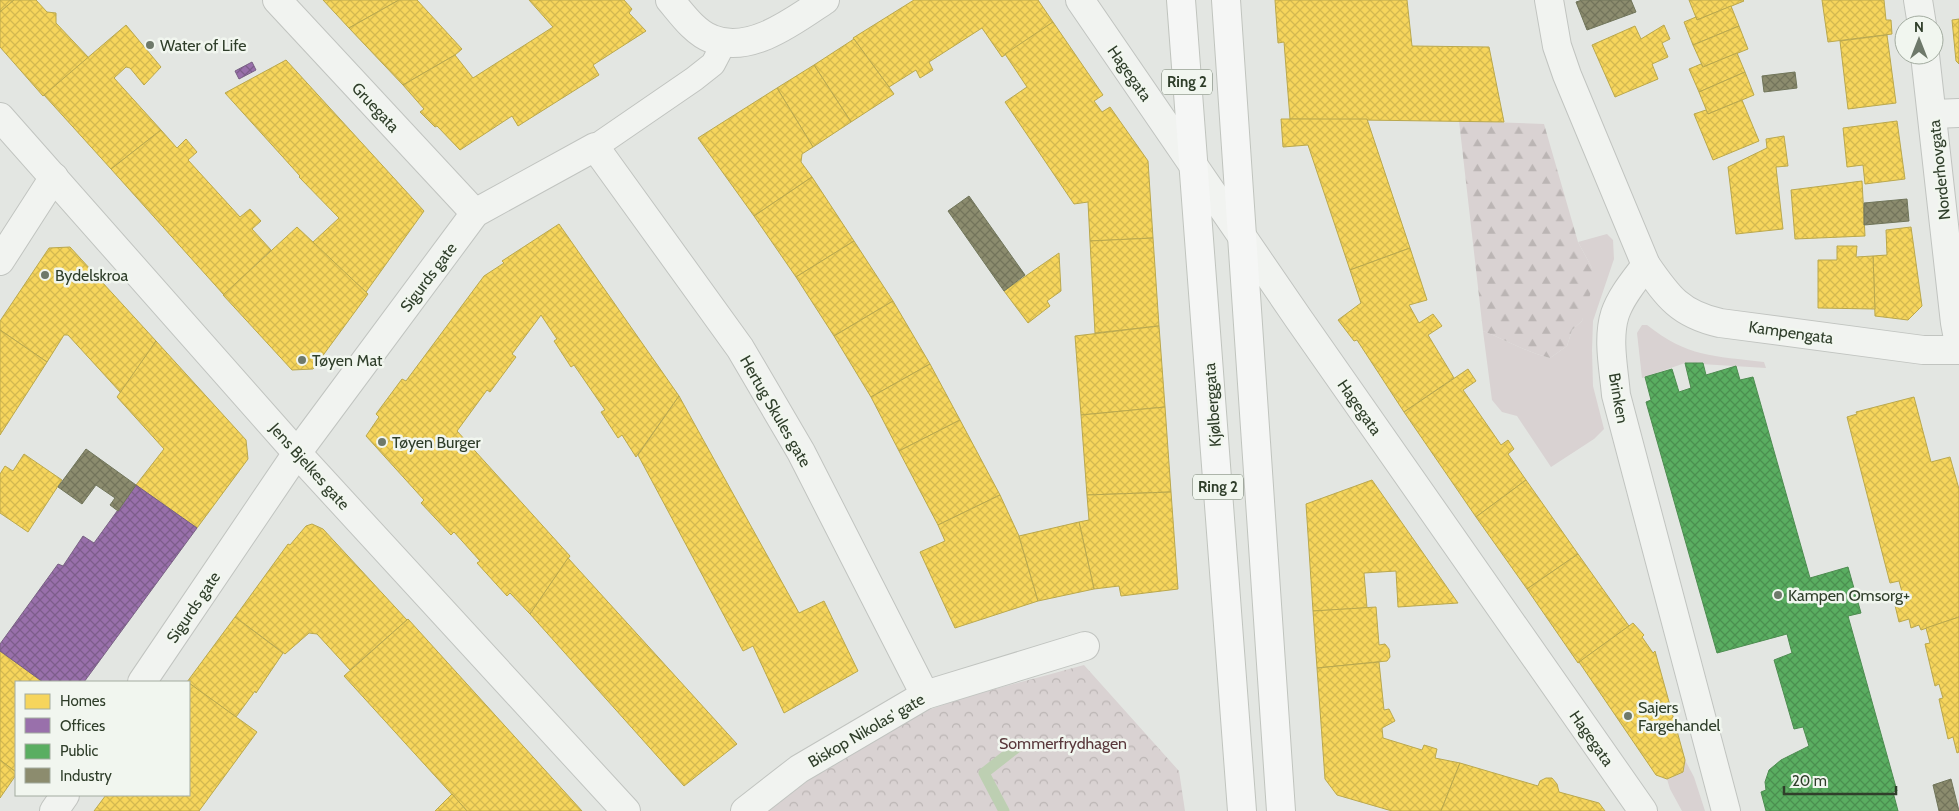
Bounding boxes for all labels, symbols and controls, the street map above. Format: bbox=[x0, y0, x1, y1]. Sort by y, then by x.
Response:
north arrow bbox=[1894, 15, 1944, 65]
text: N bbox=[1914, 18, 1924, 36]
place label: Water of Life bbox=[160, 36, 247, 55]
marker: Water of Life bbox=[144, 39, 156, 51]
street label: Hagegata bbox=[1104, 42, 1156, 105]
road number: Ring 2 bbox=[1162, 70, 1212, 94]
street label: Gruegata bbox=[348, 79, 404, 136]
street label: Norderhovgata bbox=[1925, 119, 1954, 221]
street label: Sigurds gate bbox=[396, 239, 461, 316]
place label: Bydelskroa bbox=[55, 266, 128, 285]
marker: Bydelskroa bbox=[39, 269, 51, 281]
street label: Kampengata bbox=[1747, 317, 1835, 348]
place label: Tøyen Mat bbox=[312, 351, 383, 370]
street label: Hertug Skules gate bbox=[736, 352, 815, 470]
marker: Tøyen Mat bbox=[296, 354, 308, 366]
street label: Kjølberggata bbox=[1200, 362, 1225, 448]
street label: Brinken bbox=[1605, 371, 1632, 425]
street label: Hagegata bbox=[1334, 376, 1386, 439]
street label: Jens Bjelkes gate bbox=[265, 418, 354, 514]
place label: Tøyen Burger bbox=[392, 433, 482, 452]
marker: Tøyen Burger bbox=[376, 436, 388, 448]
road number: Ring 2 bbox=[1193, 474, 1243, 500]
street label: Sigurds gate bbox=[163, 568, 224, 647]
place label: Kampen Omsorg+ bbox=[1788, 586, 1910, 605]
marker: Kampen Omsorg+ bbox=[1772, 589, 1784, 601]
legend bbox=[15, 681, 190, 796]
street label: Biskop Nikolas' gate bbox=[805, 689, 928, 771]
text: Homes bbox=[60, 692, 106, 710]
place label: Sajers Fargehandel bbox=[1638, 698, 1721, 735]
street label: Hagegata bbox=[1566, 707, 1618, 770]
marker: Sajers Fargehandel bbox=[1622, 710, 1634, 722]
text: Offices bbox=[60, 717, 105, 735]
park label: Sommerfrydhagen bbox=[999, 734, 1127, 753]
text: Public bbox=[60, 742, 98, 760]
scale bar bbox=[1784, 764, 1896, 796]
text: Industry bbox=[60, 767, 112, 785]
text: 20 m bbox=[1792, 772, 1827, 790]

